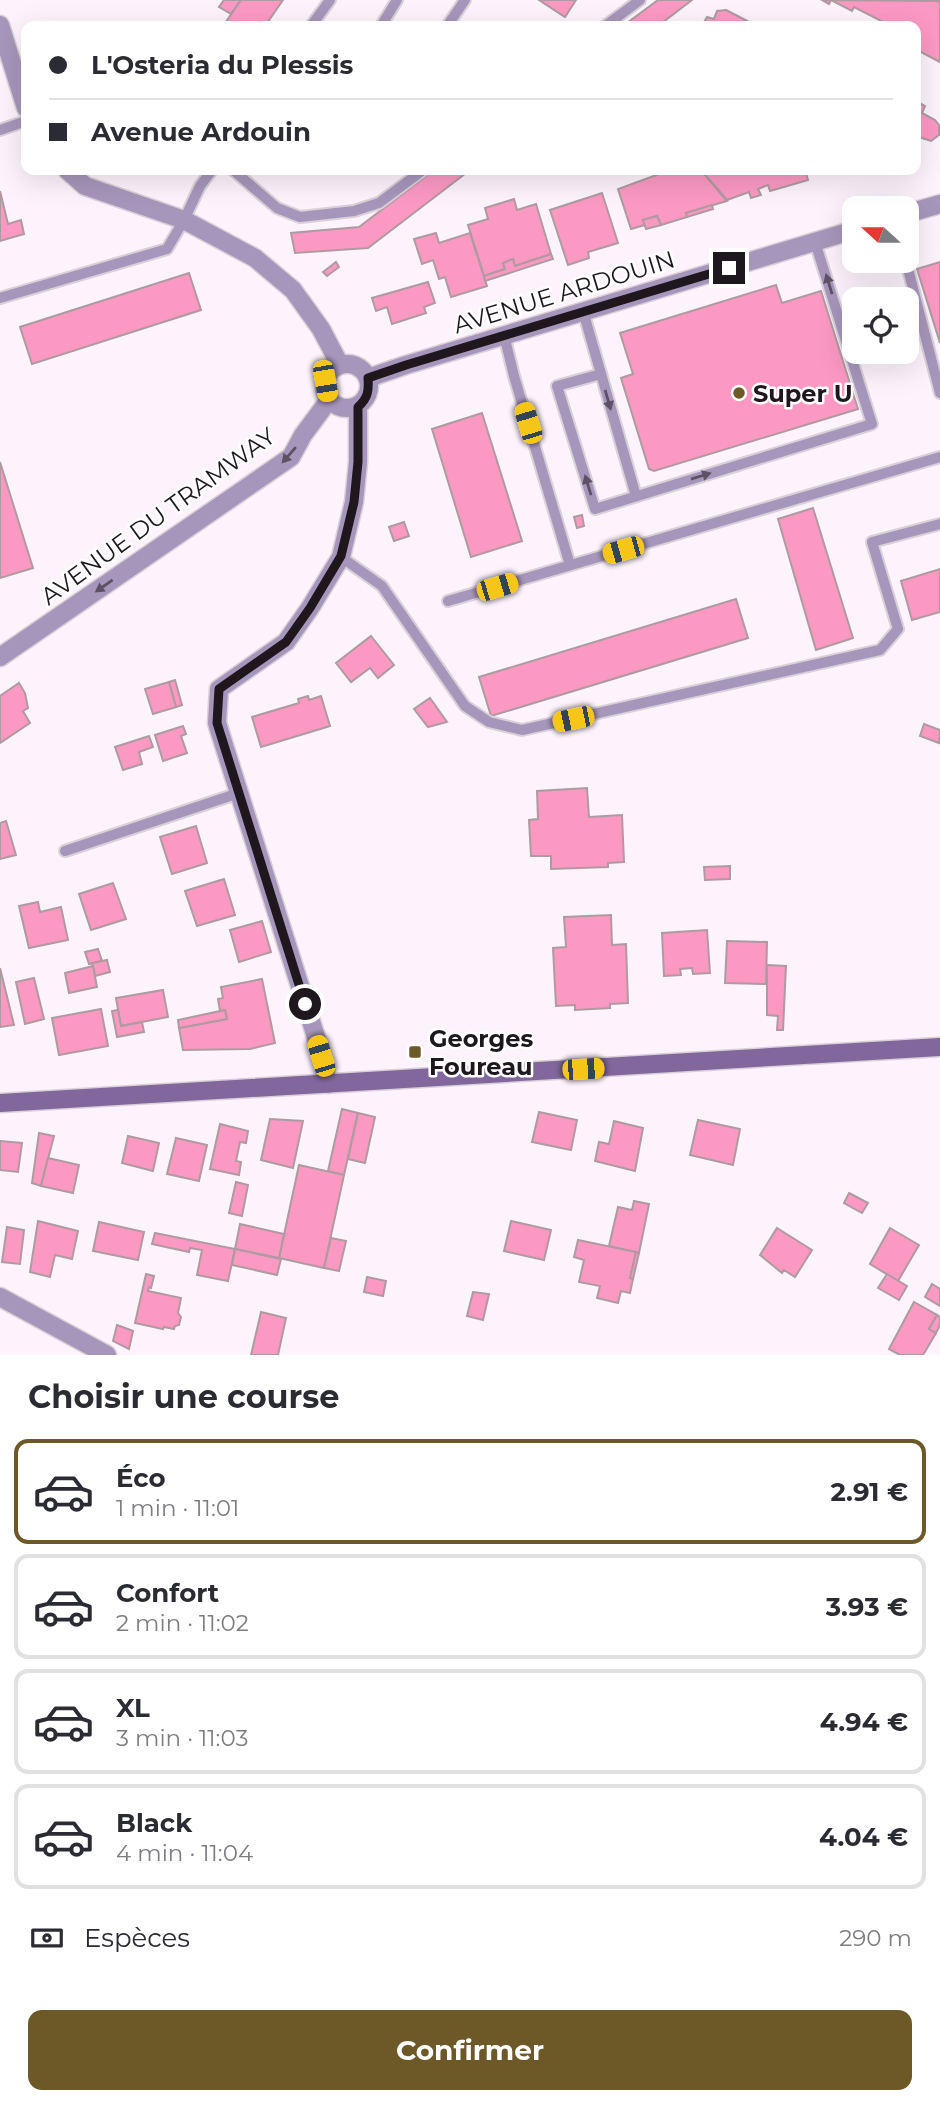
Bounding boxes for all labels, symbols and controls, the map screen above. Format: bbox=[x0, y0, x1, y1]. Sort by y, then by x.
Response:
text: L'Osteria du Plessis bbox=[91, 49, 353, 81]
text: Avenue Ardouin bbox=[91, 116, 311, 148]
north arrow bbox=[842, 196, 919, 273]
map controls bbox=[842, 196, 919, 364]
street label: AVENUE ARDOUIN bbox=[450, 245, 678, 339]
route end bbox=[713, 252, 745, 284]
one-way arrow bbox=[823, 273, 833, 294]
button: locate bbox=[842, 287, 919, 364]
car bbox=[312, 358, 339, 404]
place label: Super U bbox=[753, 379, 853, 408]
marker: Super U bbox=[731, 385, 747, 401]
one-way arrow bbox=[604, 390, 614, 411]
car bbox=[512, 400, 545, 446]
street label: AVENUE DU TRAMWAY bbox=[35, 421, 282, 611]
one-way arrow bbox=[281, 446, 297, 464]
one-way arrow bbox=[691, 471, 712, 481]
one-way arrow bbox=[582, 474, 592, 495]
car bbox=[600, 534, 647, 566]
car bbox=[474, 571, 521, 603]
one-way arrow bbox=[95, 579, 113, 593]
car bbox=[551, 704, 596, 734]
route start bbox=[289, 988, 321, 1020]
place label: Georges Foureau bbox=[429, 1024, 533, 1081]
car bbox=[305, 1033, 338, 1079]
marker: Georges Foureau bbox=[407, 1044, 423, 1060]
car bbox=[562, 1057, 605, 1081]
text: Choisir une course bbox=[28, 1377, 340, 1416]
icon: car bbox=[32, 1460, 95, 1523]
text: Éco bbox=[116, 1462, 166, 1494]
text: 2.91 € bbox=[830, 1476, 908, 1508]
text: 1 min · 11:01 bbox=[116, 1494, 239, 1522]
icon: car bbox=[32, 1575, 95, 1638]
text: Confort bbox=[116, 1577, 219, 1609]
text: 3.93 € bbox=[826, 1591, 908, 1623]
text: 2 min · 11:02 bbox=[116, 1609, 249, 1637]
icon: car bbox=[32, 1690, 95, 1753]
text: XL bbox=[116, 1692, 150, 1724]
text: 4.94 € bbox=[820, 1706, 908, 1738]
text: 3 min · 11:03 bbox=[116, 1724, 248, 1752]
icon: car bbox=[32, 1805, 95, 1868]
text: Black bbox=[116, 1807, 192, 1839]
text: 4.04 € bbox=[819, 1821, 908, 1853]
text: 4 min · 11:04 bbox=[116, 1839, 253, 1867]
icon: cash bbox=[28, 1919, 66, 1957]
text: Espèces bbox=[84, 1922, 190, 1954]
text: 290 m bbox=[839, 1924, 912, 1952]
button: Confirmer bbox=[28, 2010, 912, 2090]

